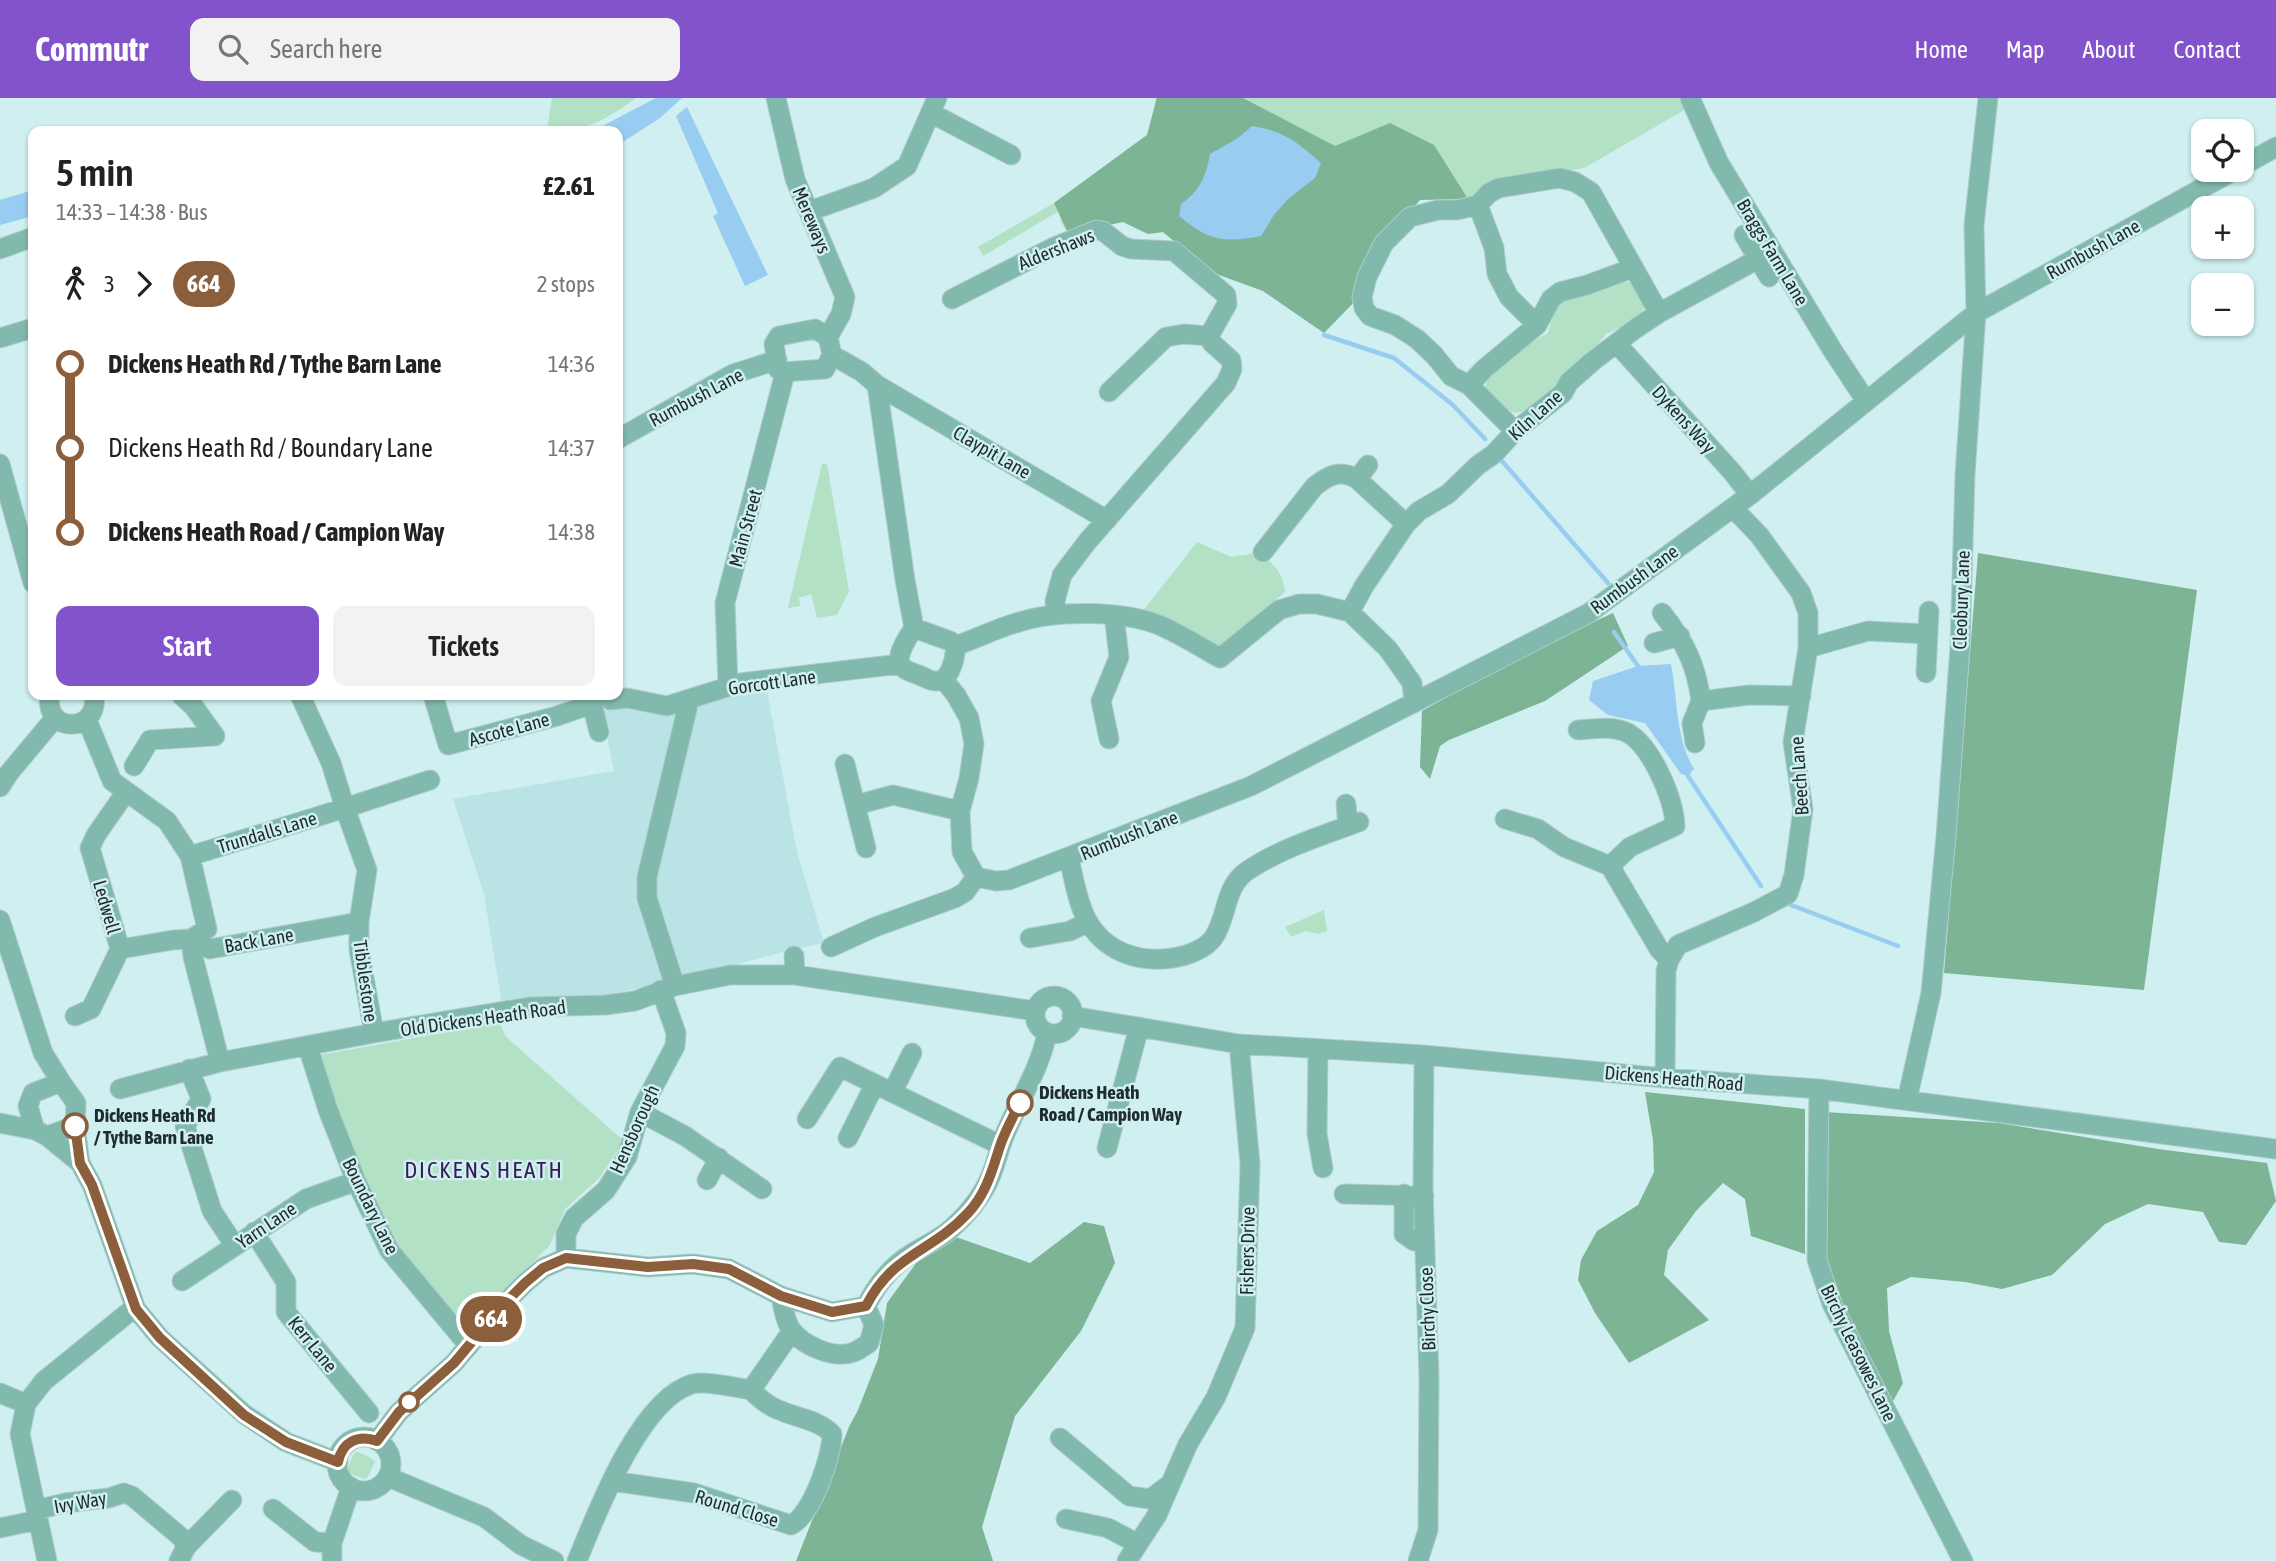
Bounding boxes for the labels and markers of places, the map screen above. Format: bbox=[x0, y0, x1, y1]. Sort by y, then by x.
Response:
place label: Dickens Heath Road / Campion Way bbox=[1039, 1081, 1182, 1125]
marker: Dickens Heath Road / Campion Way bbox=[1007, 1090, 1033, 1116]
place label: Dickens Heath Rd / Tythe Barn Lane bbox=[94, 1104, 215, 1148]
marker: Dickens Heath Rd / Tythe Barn Lane bbox=[62, 1113, 88, 1139]
unlabelled marker bbox=[399, 1392, 419, 1412]

